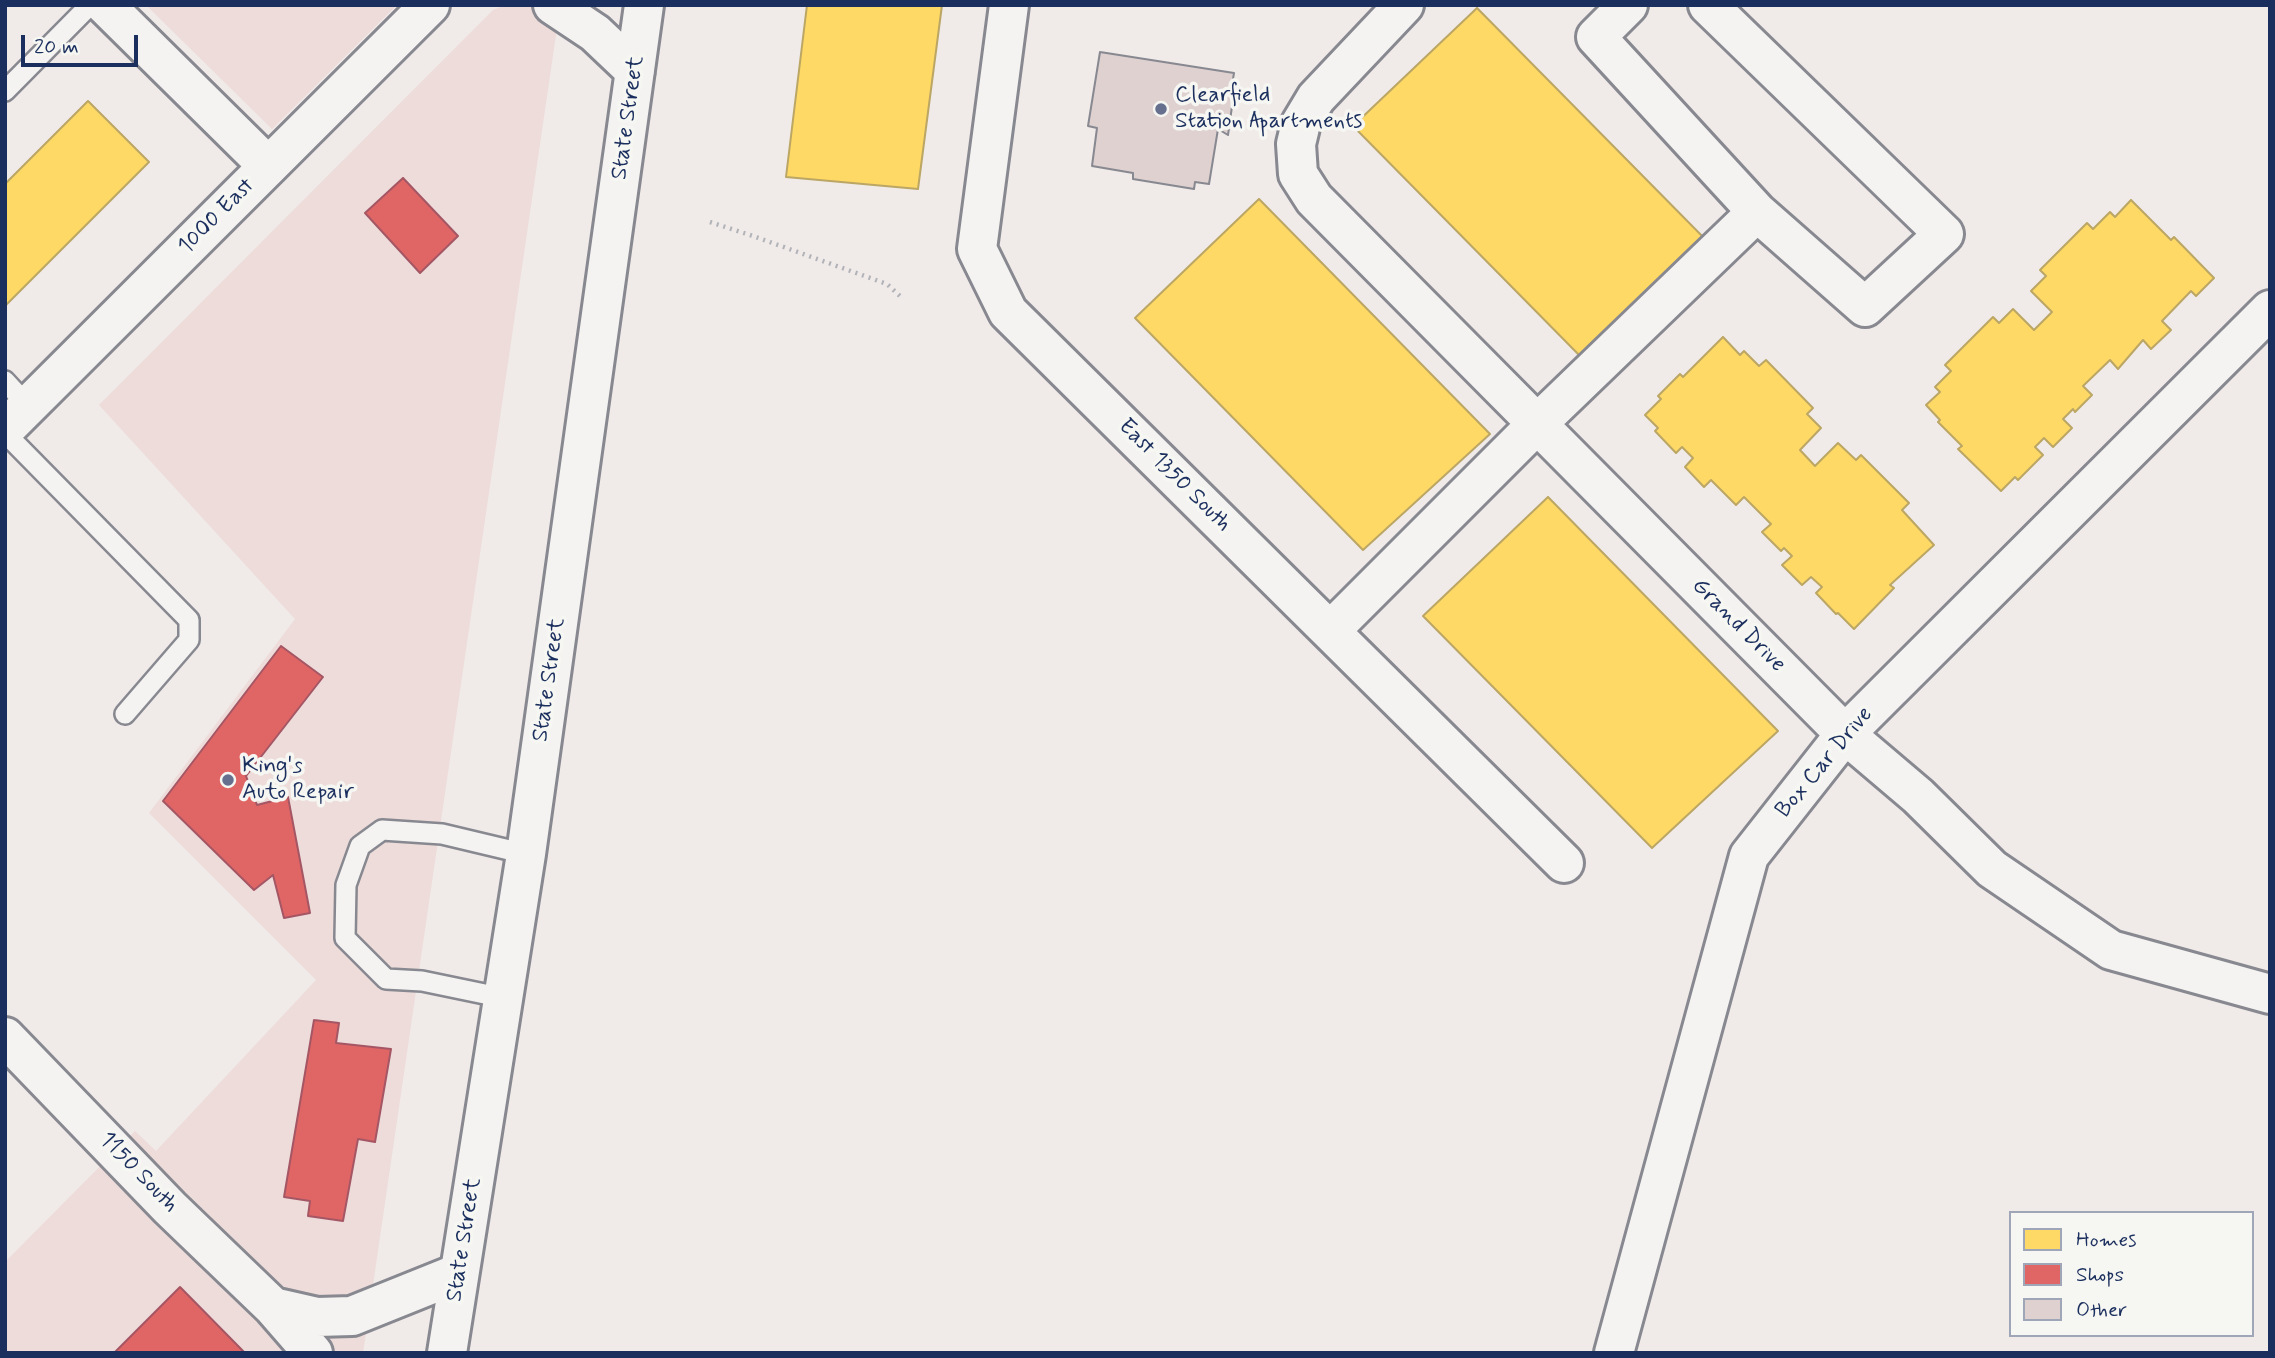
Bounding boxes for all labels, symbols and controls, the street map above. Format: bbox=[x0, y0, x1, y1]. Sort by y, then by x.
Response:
scale bar bbox=[24, 21, 142, 65]
text: 20 m bbox=[34, 33, 79, 61]
street label: State Street bbox=[607, 54, 651, 182]
place label: Clearfield Station Apartments bbox=[1175, 82, 1362, 136]
marker: Clearfield Station Apartments bbox=[1153, 101, 1169, 117]
street label: 1000 East bbox=[173, 173, 261, 261]
street label: East 1350 South bbox=[1112, 414, 1236, 538]
street label: Grand Drive bbox=[1685, 573, 1791, 679]
street label: State Street bbox=[528, 616, 572, 744]
street label: Box Car Drive bbox=[1770, 702, 1880, 824]
place label: King's Auto Repair bbox=[242, 753, 354, 807]
marker: King's Auto Repair bbox=[220, 772, 236, 788]
street label: 1150 South bbox=[93, 1127, 183, 1219]
street label: State Street bbox=[442, 1176, 488, 1304]
legend bbox=[2009, 1211, 2254, 1337]
text: Homes bbox=[2076, 1226, 2136, 1254]
text: Shops bbox=[2076, 1261, 2124, 1289]
text: Other bbox=[2076, 1296, 2127, 1324]

